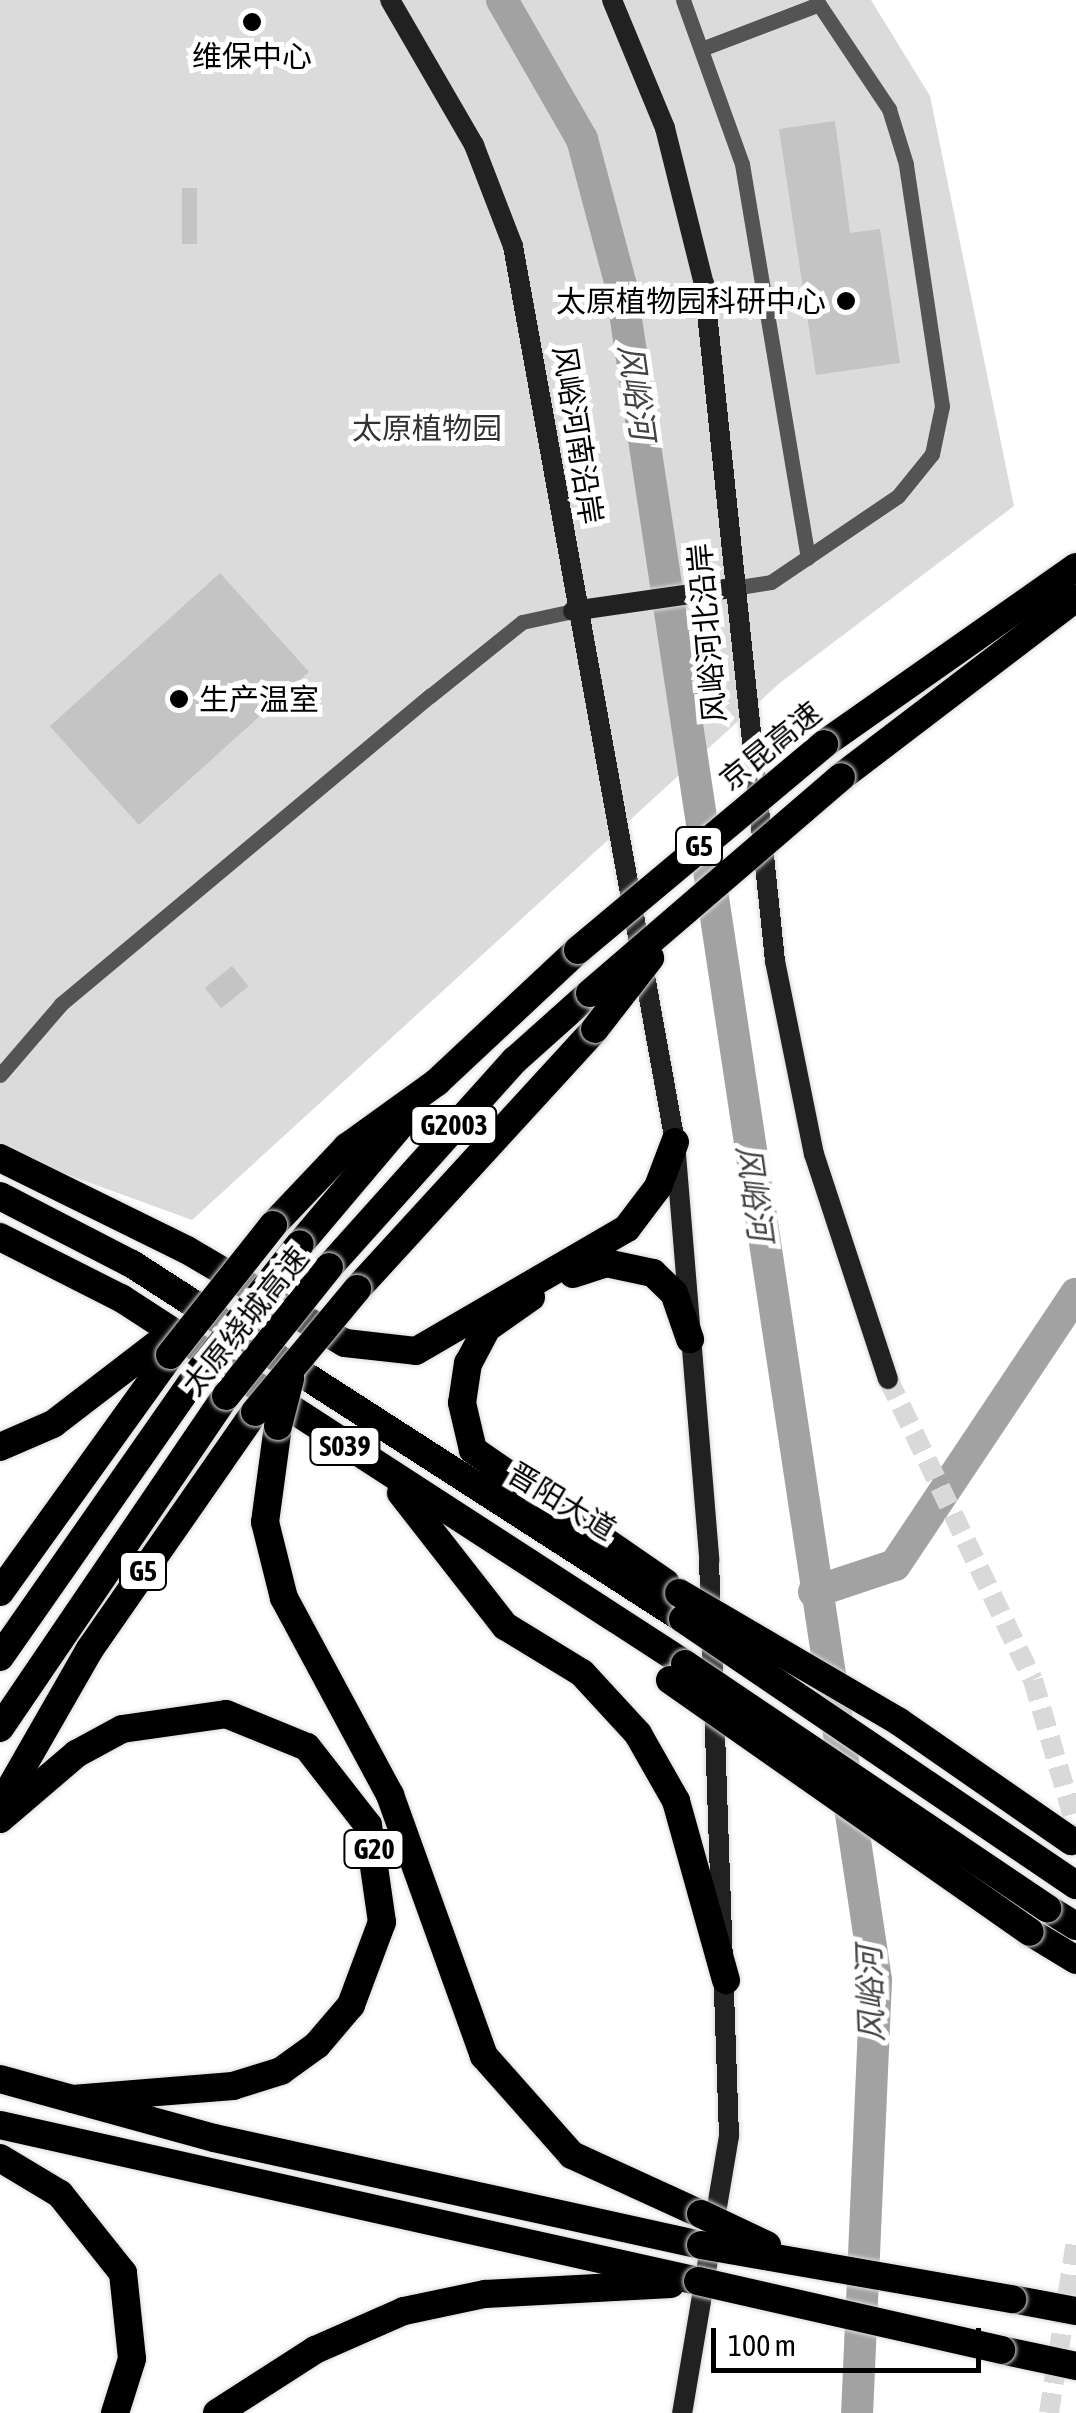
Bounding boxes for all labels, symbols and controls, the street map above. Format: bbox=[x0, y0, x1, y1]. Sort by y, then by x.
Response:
marker: 维保中心 bbox=[241, 11, 263, 33]
place label: 维保中心 bbox=[192, 38, 312, 74]
place label: 太原植物园科研中心 bbox=[556, 283, 826, 319]
marker: 太原植物园科研中心 bbox=[835, 290, 857, 312]
water label: 风峪河 bbox=[610, 342, 662, 442]
street label: 风峪河南沿岸 bbox=[546, 343, 610, 527]
park label: 太原植物园 bbox=[352, 410, 502, 446]
street label: 风峪河北沿岸 bbox=[681, 542, 733, 724]
place label: 生产温室 bbox=[199, 681, 319, 717]
marker: 生产温室 bbox=[168, 688, 190, 710]
street label: 京昆高速 bbox=[712, 694, 828, 798]
road number: G5 bbox=[674, 823, 724, 869]
road number: G2003 bbox=[409, 1102, 499, 1148]
water label: 风峪河 bbox=[728, 1143, 780, 1243]
street label: 太原绕城高速 bbox=[174, 1240, 316, 1402]
road number: S039 bbox=[308, 1423, 382, 1469]
street label: 晋阳大道 bbox=[501, 1455, 623, 1547]
road number: G5 bbox=[118, 1548, 168, 1594]
road number: G20 bbox=[342, 1826, 406, 1872]
water label: 风峪河 bbox=[850, 1945, 892, 2043]
scale bar bbox=[716, 2308, 986, 2370]
text: 100 m bbox=[728, 2328, 796, 2362]

